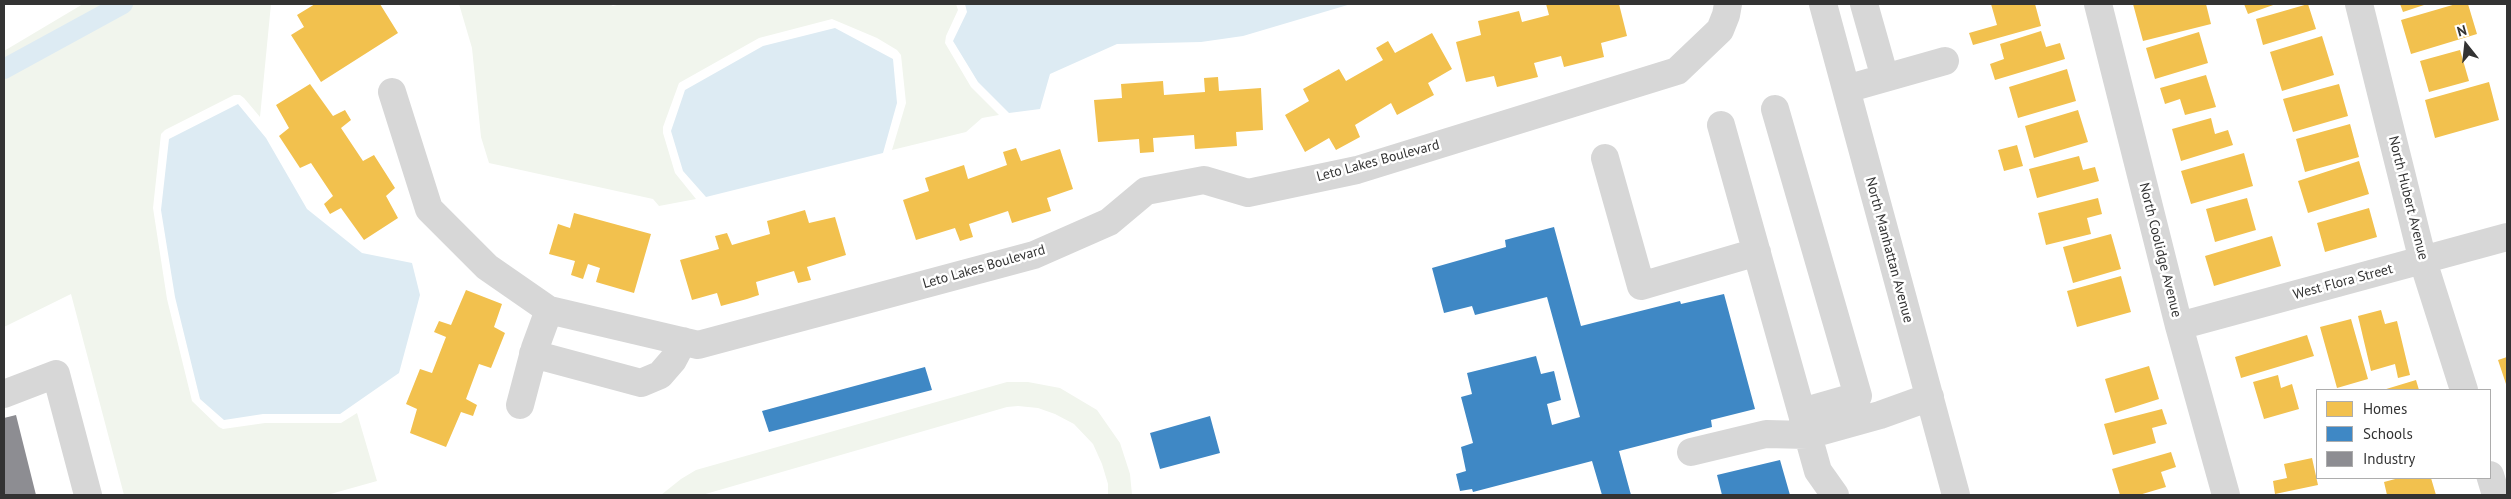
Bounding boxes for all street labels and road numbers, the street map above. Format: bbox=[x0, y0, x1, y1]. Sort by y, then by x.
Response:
street label: North Hubert Avenue bbox=[2384, 134, 2432, 262]
street label: Leto Lakes Boulevard bbox=[1315, 136, 1441, 186]
street label: North Manhattan Avenue bbox=[1861, 175, 1917, 325]
street label: North Coolidge Avenue bbox=[2135, 181, 2185, 319]
street label: Leto Lakes Boulevard bbox=[921, 241, 1047, 293]
street label: West Flora Street bbox=[2291, 261, 2395, 303]

